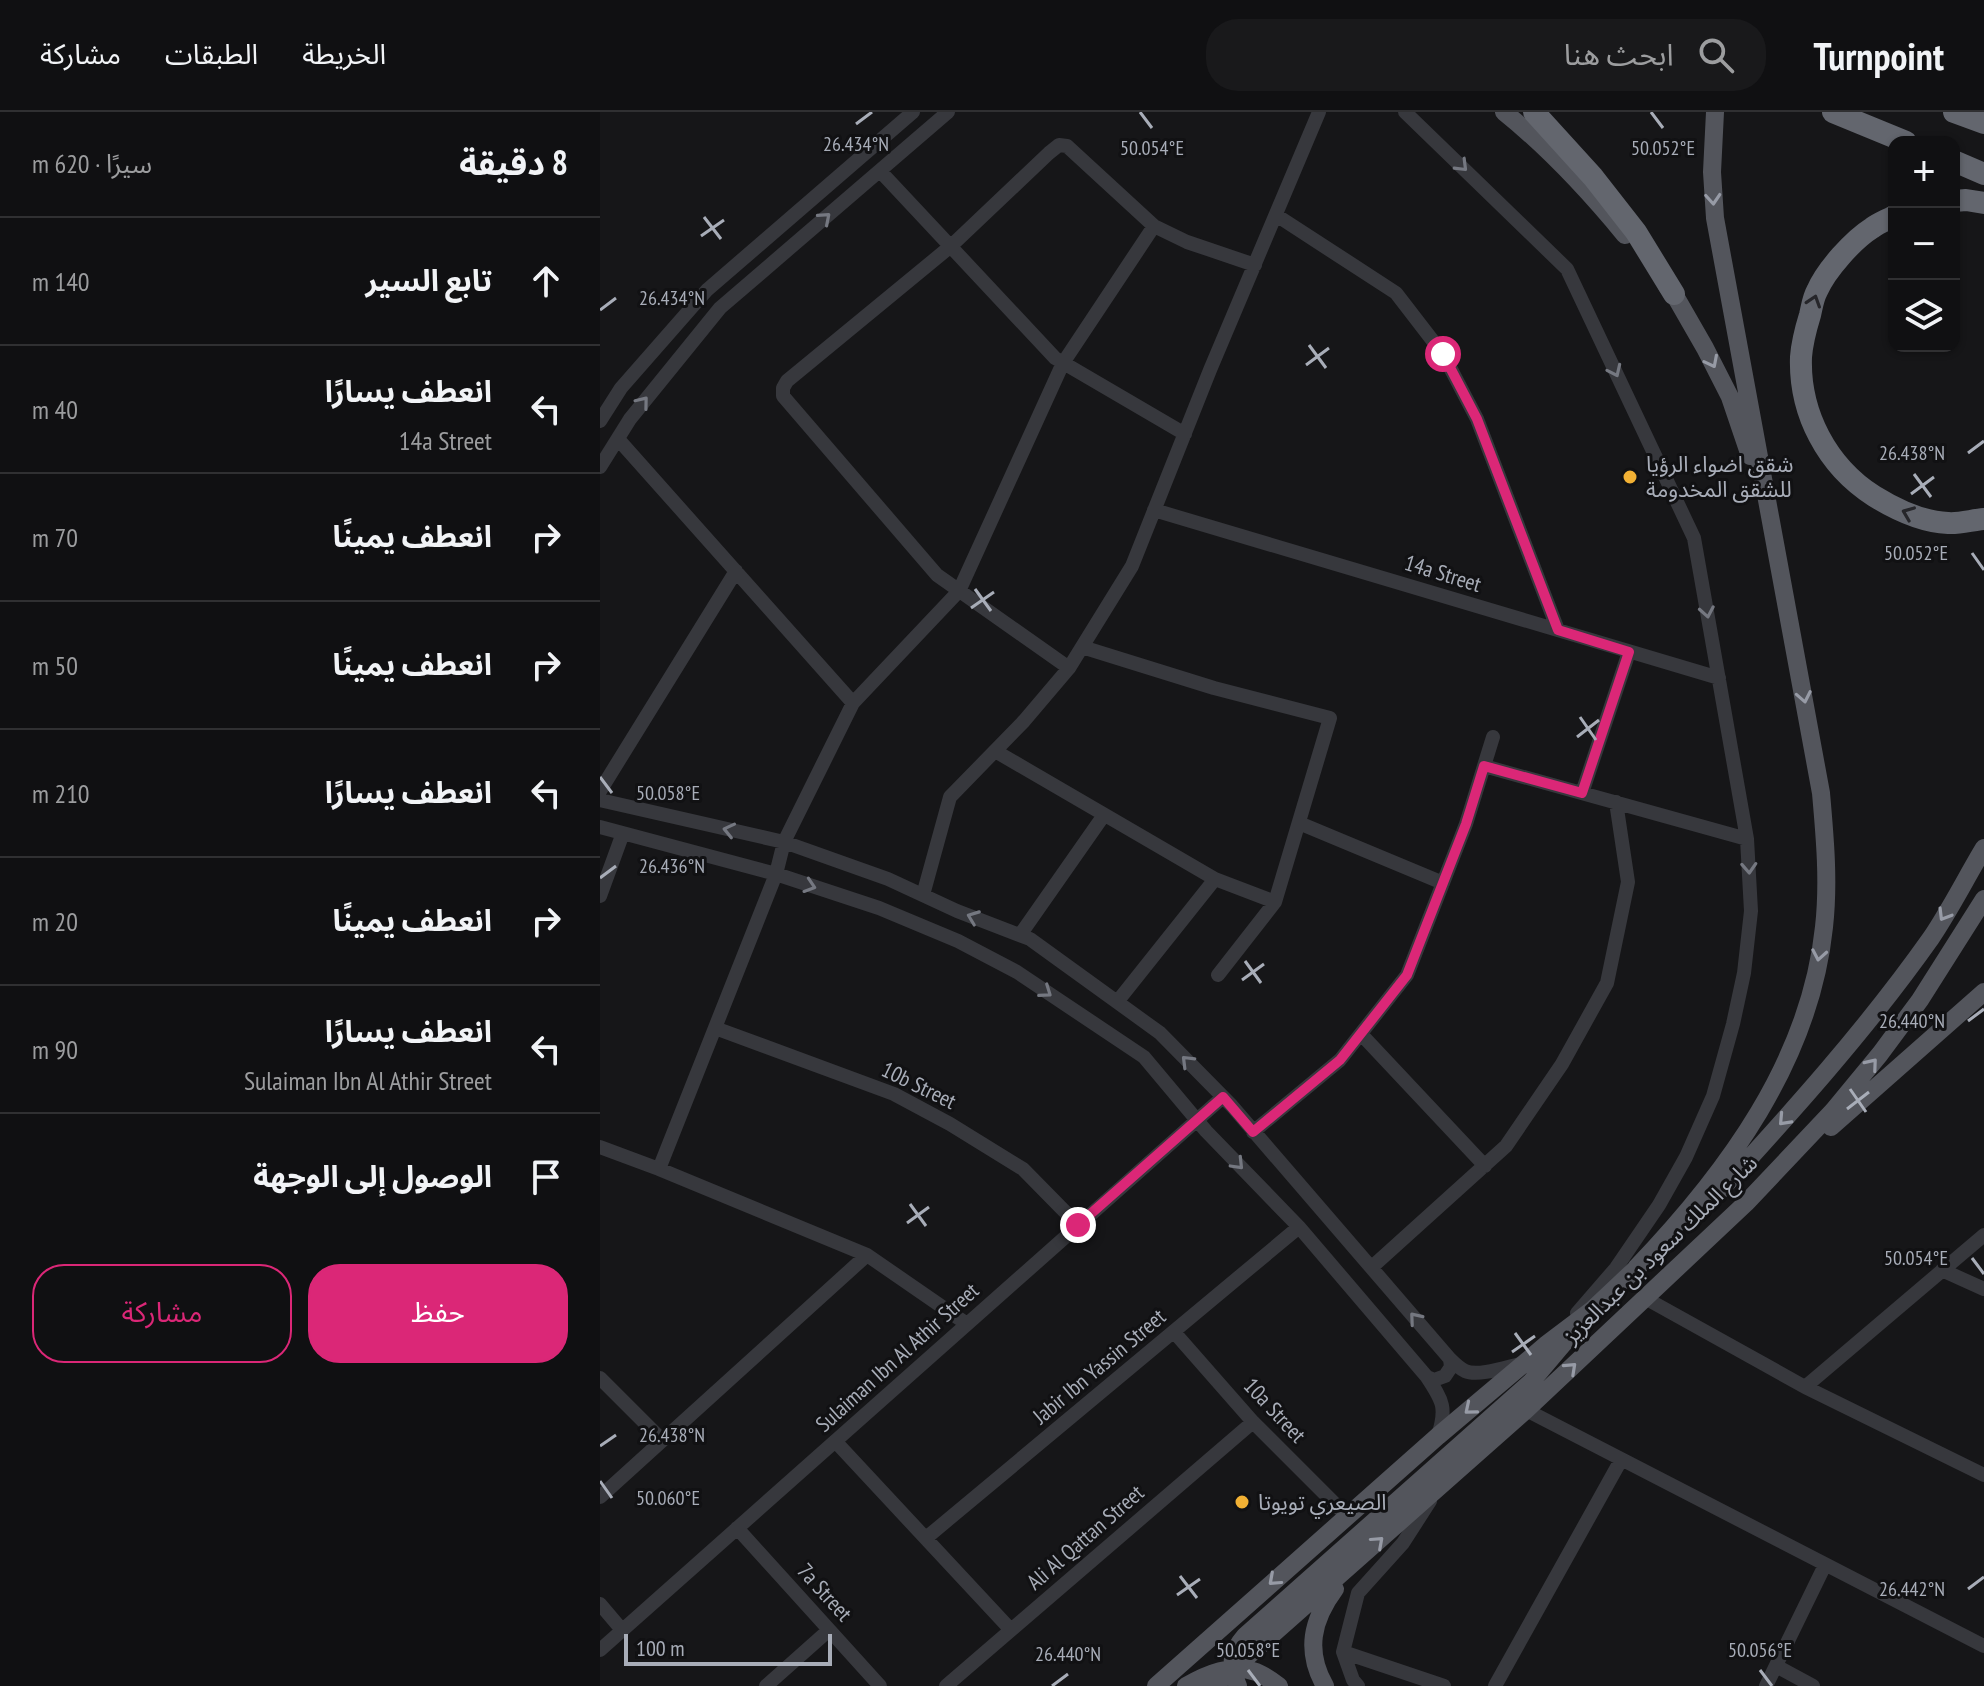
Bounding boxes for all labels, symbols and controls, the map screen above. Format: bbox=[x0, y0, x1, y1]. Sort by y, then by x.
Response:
search box bbox=[1206, 19, 1766, 91]
text: Turnpoint bbox=[1814, 31, 1944, 80]
icon: search bbox=[1694, 33, 1738, 77]
text: ابحث هنا bbox=[1564, 34, 1674, 73]
text: مشاركة bbox=[40, 35, 121, 72]
text: الطبقات bbox=[165, 35, 258, 72]
text: الخريطة bbox=[302, 35, 386, 72]
text: 26.434°N bbox=[823, 131, 889, 157]
text: 50.054°E bbox=[1120, 135, 1184, 161]
text: 50.052°E bbox=[1631, 135, 1695, 161]
map controls bbox=[1888, 136, 1960, 352]
button: + bbox=[1888, 136, 1960, 208]
text: 8 دقيقة bbox=[459, 140, 568, 184]
text: سيرًا · 620 m bbox=[32, 147, 152, 180]
one-way arrow bbox=[1453, 156, 1467, 171]
one-way arrow bbox=[1704, 193, 1721, 206]
button: − bbox=[1888, 208, 1960, 280]
one-way arrow bbox=[816, 213, 830, 228]
icon: ahead bbox=[524, 259, 568, 303]
text: تابع السير bbox=[365, 260, 492, 299]
text: 140 m bbox=[32, 265, 90, 298]
button: layers bbox=[1888, 280, 1960, 352]
text: 26.434°N bbox=[639, 285, 705, 311]
one-way arrow bbox=[1805, 295, 1821, 309]
route start bbox=[1425, 336, 1461, 372]
one-way arrow bbox=[1702, 354, 1717, 368]
one-way arrow bbox=[1605, 362, 1621, 377]
text: انعطف يسارًا bbox=[325, 371, 492, 410]
icon: left bbox=[524, 387, 568, 431]
text: 40 m bbox=[32, 393, 78, 426]
one-way arrow bbox=[634, 397, 648, 412]
text: 14a Street bbox=[399, 424, 492, 457]
text: 26.438°N bbox=[1879, 440, 1945, 466]
place label: شقق اضواء الرؤيا للشقق المخدومة bbox=[1646, 450, 1794, 503]
marker: شقق اضواء الرؤيا للشقق المخدومة bbox=[1621, 468, 1639, 486]
one-way arrow bbox=[1902, 506, 1916, 522]
icon: right bbox=[524, 515, 568, 559]
text: انعطف يمينًا bbox=[332, 516, 492, 555]
text: 70 m bbox=[32, 521, 78, 554]
text: 50.052°E bbox=[1884, 540, 1948, 566]
street label: 14a Street bbox=[1401, 548, 1485, 598]
one-way arrow bbox=[1698, 605, 1715, 619]
icon: right bbox=[524, 643, 568, 687]
text: انعطف يمينًا bbox=[332, 644, 492, 683]
text: 50 m bbox=[32, 649, 78, 682]
one-way arrow bbox=[1795, 690, 1812, 704]
icon: left bbox=[524, 771, 568, 815]
text: انعطف يسارًا bbox=[325, 772, 492, 811]
text: 210 m bbox=[32, 777, 90, 810]
text: 50.058°E bbox=[636, 780, 700, 806]
one-way arrow bbox=[722, 822, 736, 839]
text: 26.436°N bbox=[639, 853, 705, 879]
one-way arrow bbox=[1740, 862, 1757, 875]
one-way arrow bbox=[802, 876, 816, 892]
icon: right bbox=[524, 899, 568, 943]
text: انعطف يمينًا bbox=[332, 900, 492, 939]
text: 20 m bbox=[32, 905, 78, 938]
one-way arrow bbox=[1938, 906, 1954, 921]
one-way arrow bbox=[967, 910, 981, 927]
one-way arrow bbox=[1812, 948, 1829, 962]
one-way arrow bbox=[1037, 982, 1051, 997]
text: 26.440°N bbox=[1879, 1008, 1945, 1034]
text: انعطف يسارًا bbox=[325, 1011, 492, 1050]
icon: left bbox=[524, 1027, 568, 1071]
text: 90 m bbox=[32, 1033, 78, 1066]
street label: 10b Street bbox=[877, 1055, 961, 1115]
one-way arrow bbox=[1182, 1056, 1196, 1070]
one-way arrow bbox=[1862, 1059, 1877, 1073]
text: Sulaiman Ibn Al Athir Street bbox=[244, 1064, 492, 1097]
one-way arrow bbox=[1779, 1111, 1794, 1125]
street label: شارع الملك سعود بن عبدالعزيز bbox=[1556, 1149, 1765, 1352]
icon: arrive bbox=[524, 1155, 568, 1199]
one-way arrow bbox=[1229, 1155, 1243, 1169]
text: الوصول إلى الوجهة bbox=[253, 1156, 492, 1195]
route end bbox=[1060, 1207, 1096, 1243]
text: 50.054°E bbox=[1884, 1245, 1948, 1271]
button: مشاركة bbox=[32, 1264, 292, 1363]
button: حفظ bbox=[308, 1264, 568, 1363]
street label: Sulaiman Ibn Al Athir Street bbox=[810, 1276, 984, 1438]
street label: Jabir Ibn Yassin Street bbox=[1026, 1302, 1171, 1430]
one-way arrow bbox=[1410, 1313, 1425, 1327]
one-way arrow bbox=[1562, 1362, 1576, 1377]
street label: 10a Street bbox=[1238, 1372, 1312, 1448]
one-way arrow bbox=[1464, 1399, 1479, 1414]
text: 26.438°N bbox=[639, 1422, 705, 1448]
street label: Ali Al Qattan Street bbox=[1021, 1478, 1149, 1596]
text: 50.060°E bbox=[636, 1485, 700, 1511]
place label: الصيعري تويوتا bbox=[1258, 1488, 1387, 1519]
marker: الصيعري تويوتا bbox=[1233, 1493, 1251, 1511]
one-way arrow bbox=[1368, 1537, 1383, 1551]
street label: 7a Street bbox=[792, 1557, 858, 1627]
one-way arrow bbox=[1268, 1570, 1283, 1584]
text: 26.442°N bbox=[1879, 1576, 1945, 1602]
scale bar bbox=[624, 1630, 832, 1666]
text: 100 m bbox=[636, 1634, 685, 1662]
text: 50.058°E bbox=[1216, 1637, 1280, 1663]
text: 50.056°E bbox=[1728, 1637, 1792, 1663]
text: 26.440°N bbox=[1035, 1641, 1101, 1667]

